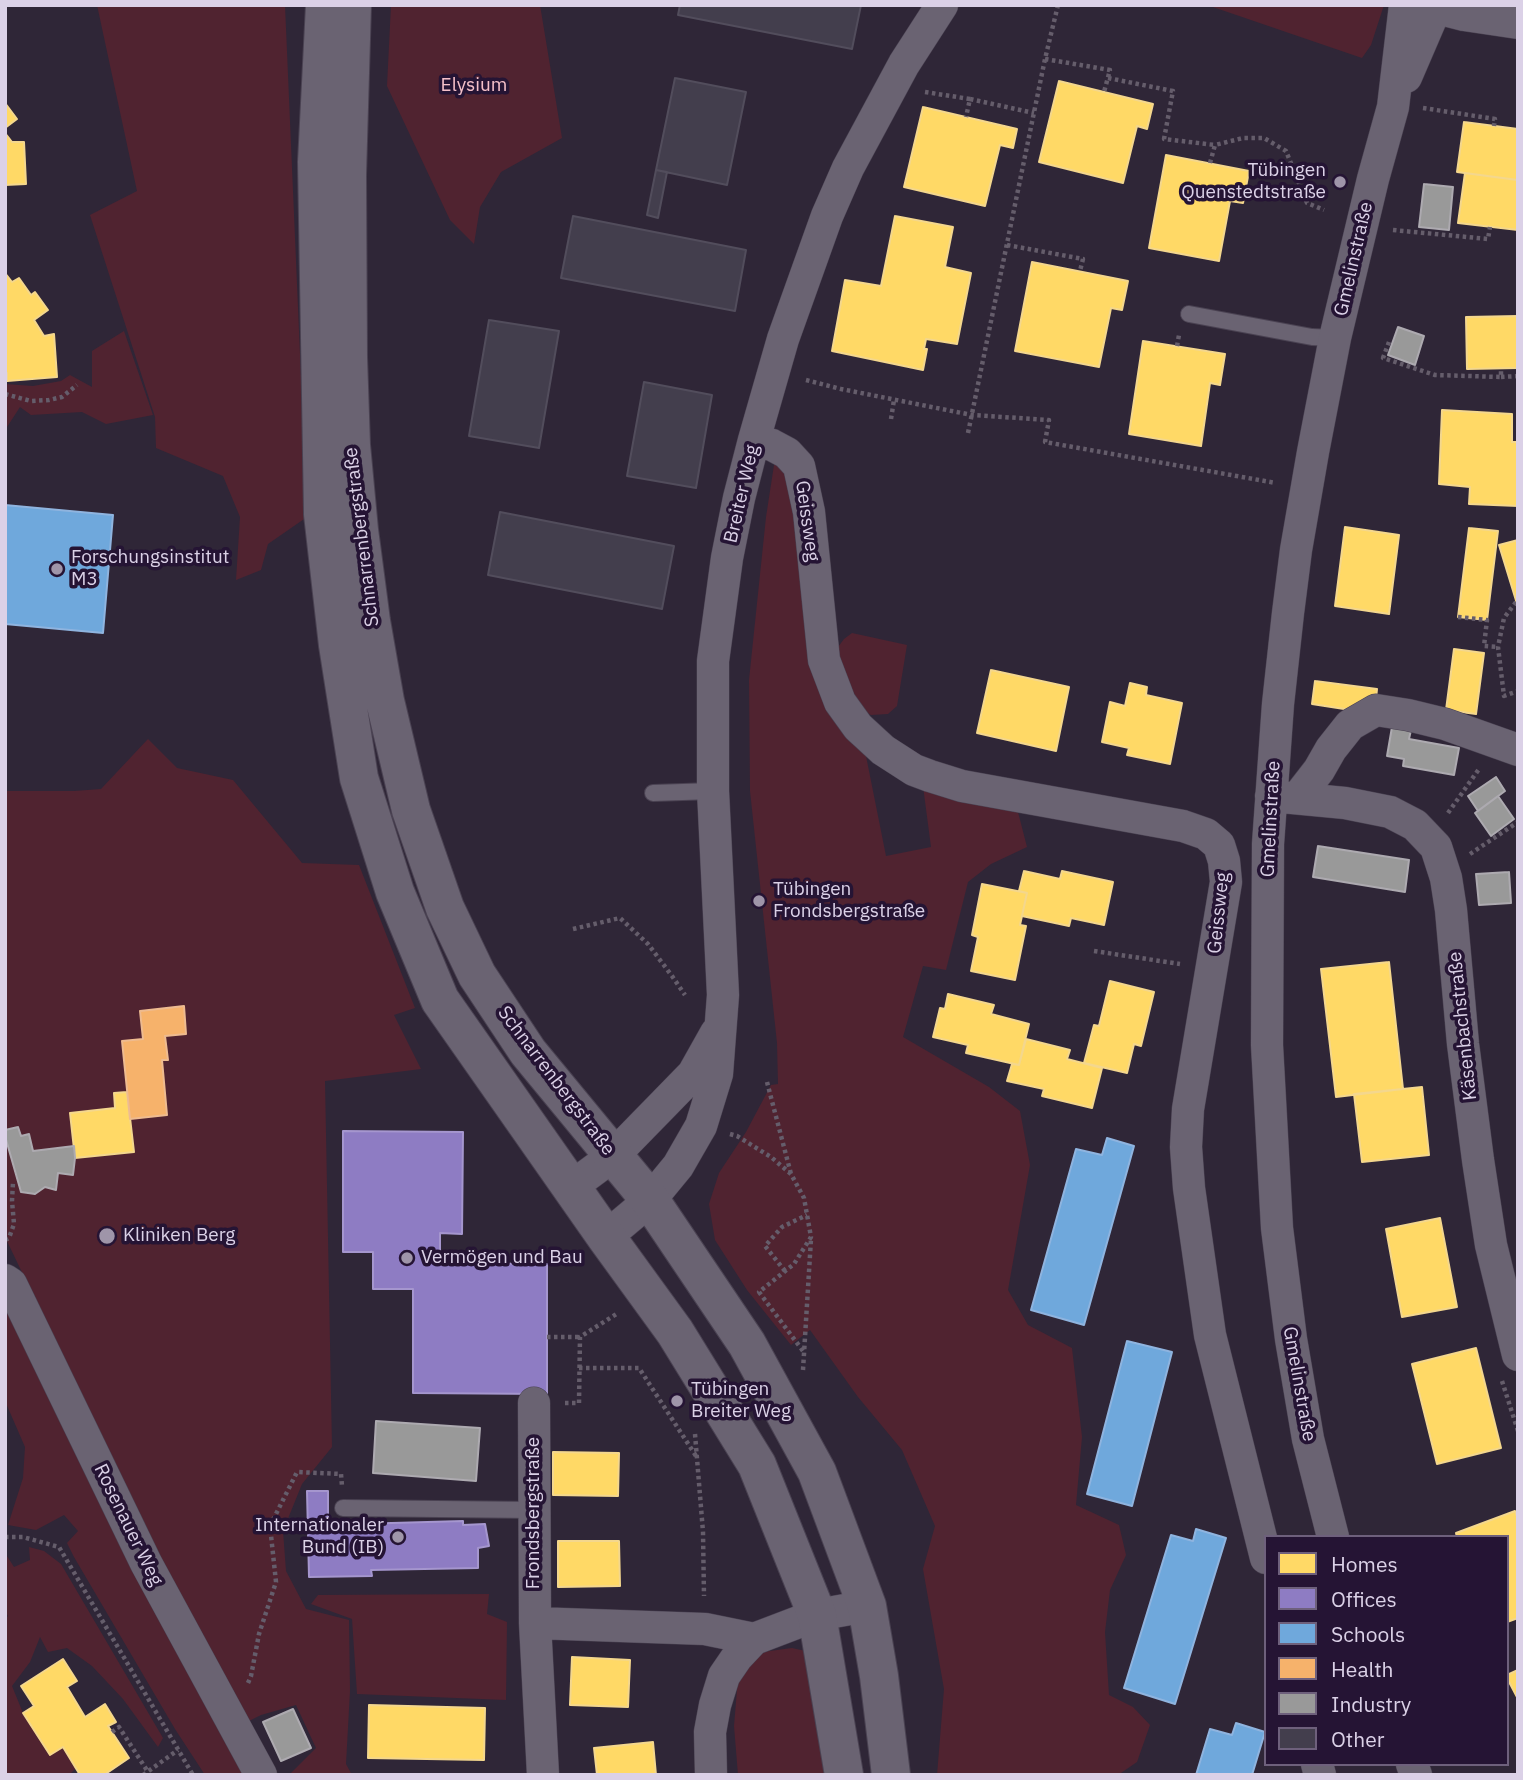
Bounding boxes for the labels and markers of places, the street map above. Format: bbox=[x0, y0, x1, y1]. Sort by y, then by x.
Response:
place label: Tübingen Quenstedtstraße bbox=[1181, 160, 1326, 204]
marker: Tübingen Quenstedtstraße bbox=[1332, 174, 1348, 190]
place label: Forschungsinstitut M3 bbox=[71, 547, 229, 591]
marker: Forschungsinstitut M3 bbox=[49, 561, 65, 577]
place label: Tübingen Frondsbergstraße bbox=[773, 879, 925, 923]
marker: Tübingen Frondsbergstraße bbox=[751, 893, 767, 909]
place label: Kliniken Berg bbox=[123, 1225, 235, 1247]
marker: Kliniken Berg bbox=[97, 1226, 117, 1246]
place label: Vermögen und Bau bbox=[421, 1247, 583, 1269]
marker: Vermögen und Bau bbox=[399, 1250, 415, 1266]
place label: Tübingen Breiter Weg bbox=[691, 1379, 791, 1423]
marker: Tübingen Breiter Weg bbox=[669, 1393, 685, 1409]
place label: Internationaler Bund (IB) bbox=[255, 1515, 384, 1559]
marker: Internationaler Bund (IB) bbox=[390, 1529, 406, 1545]

